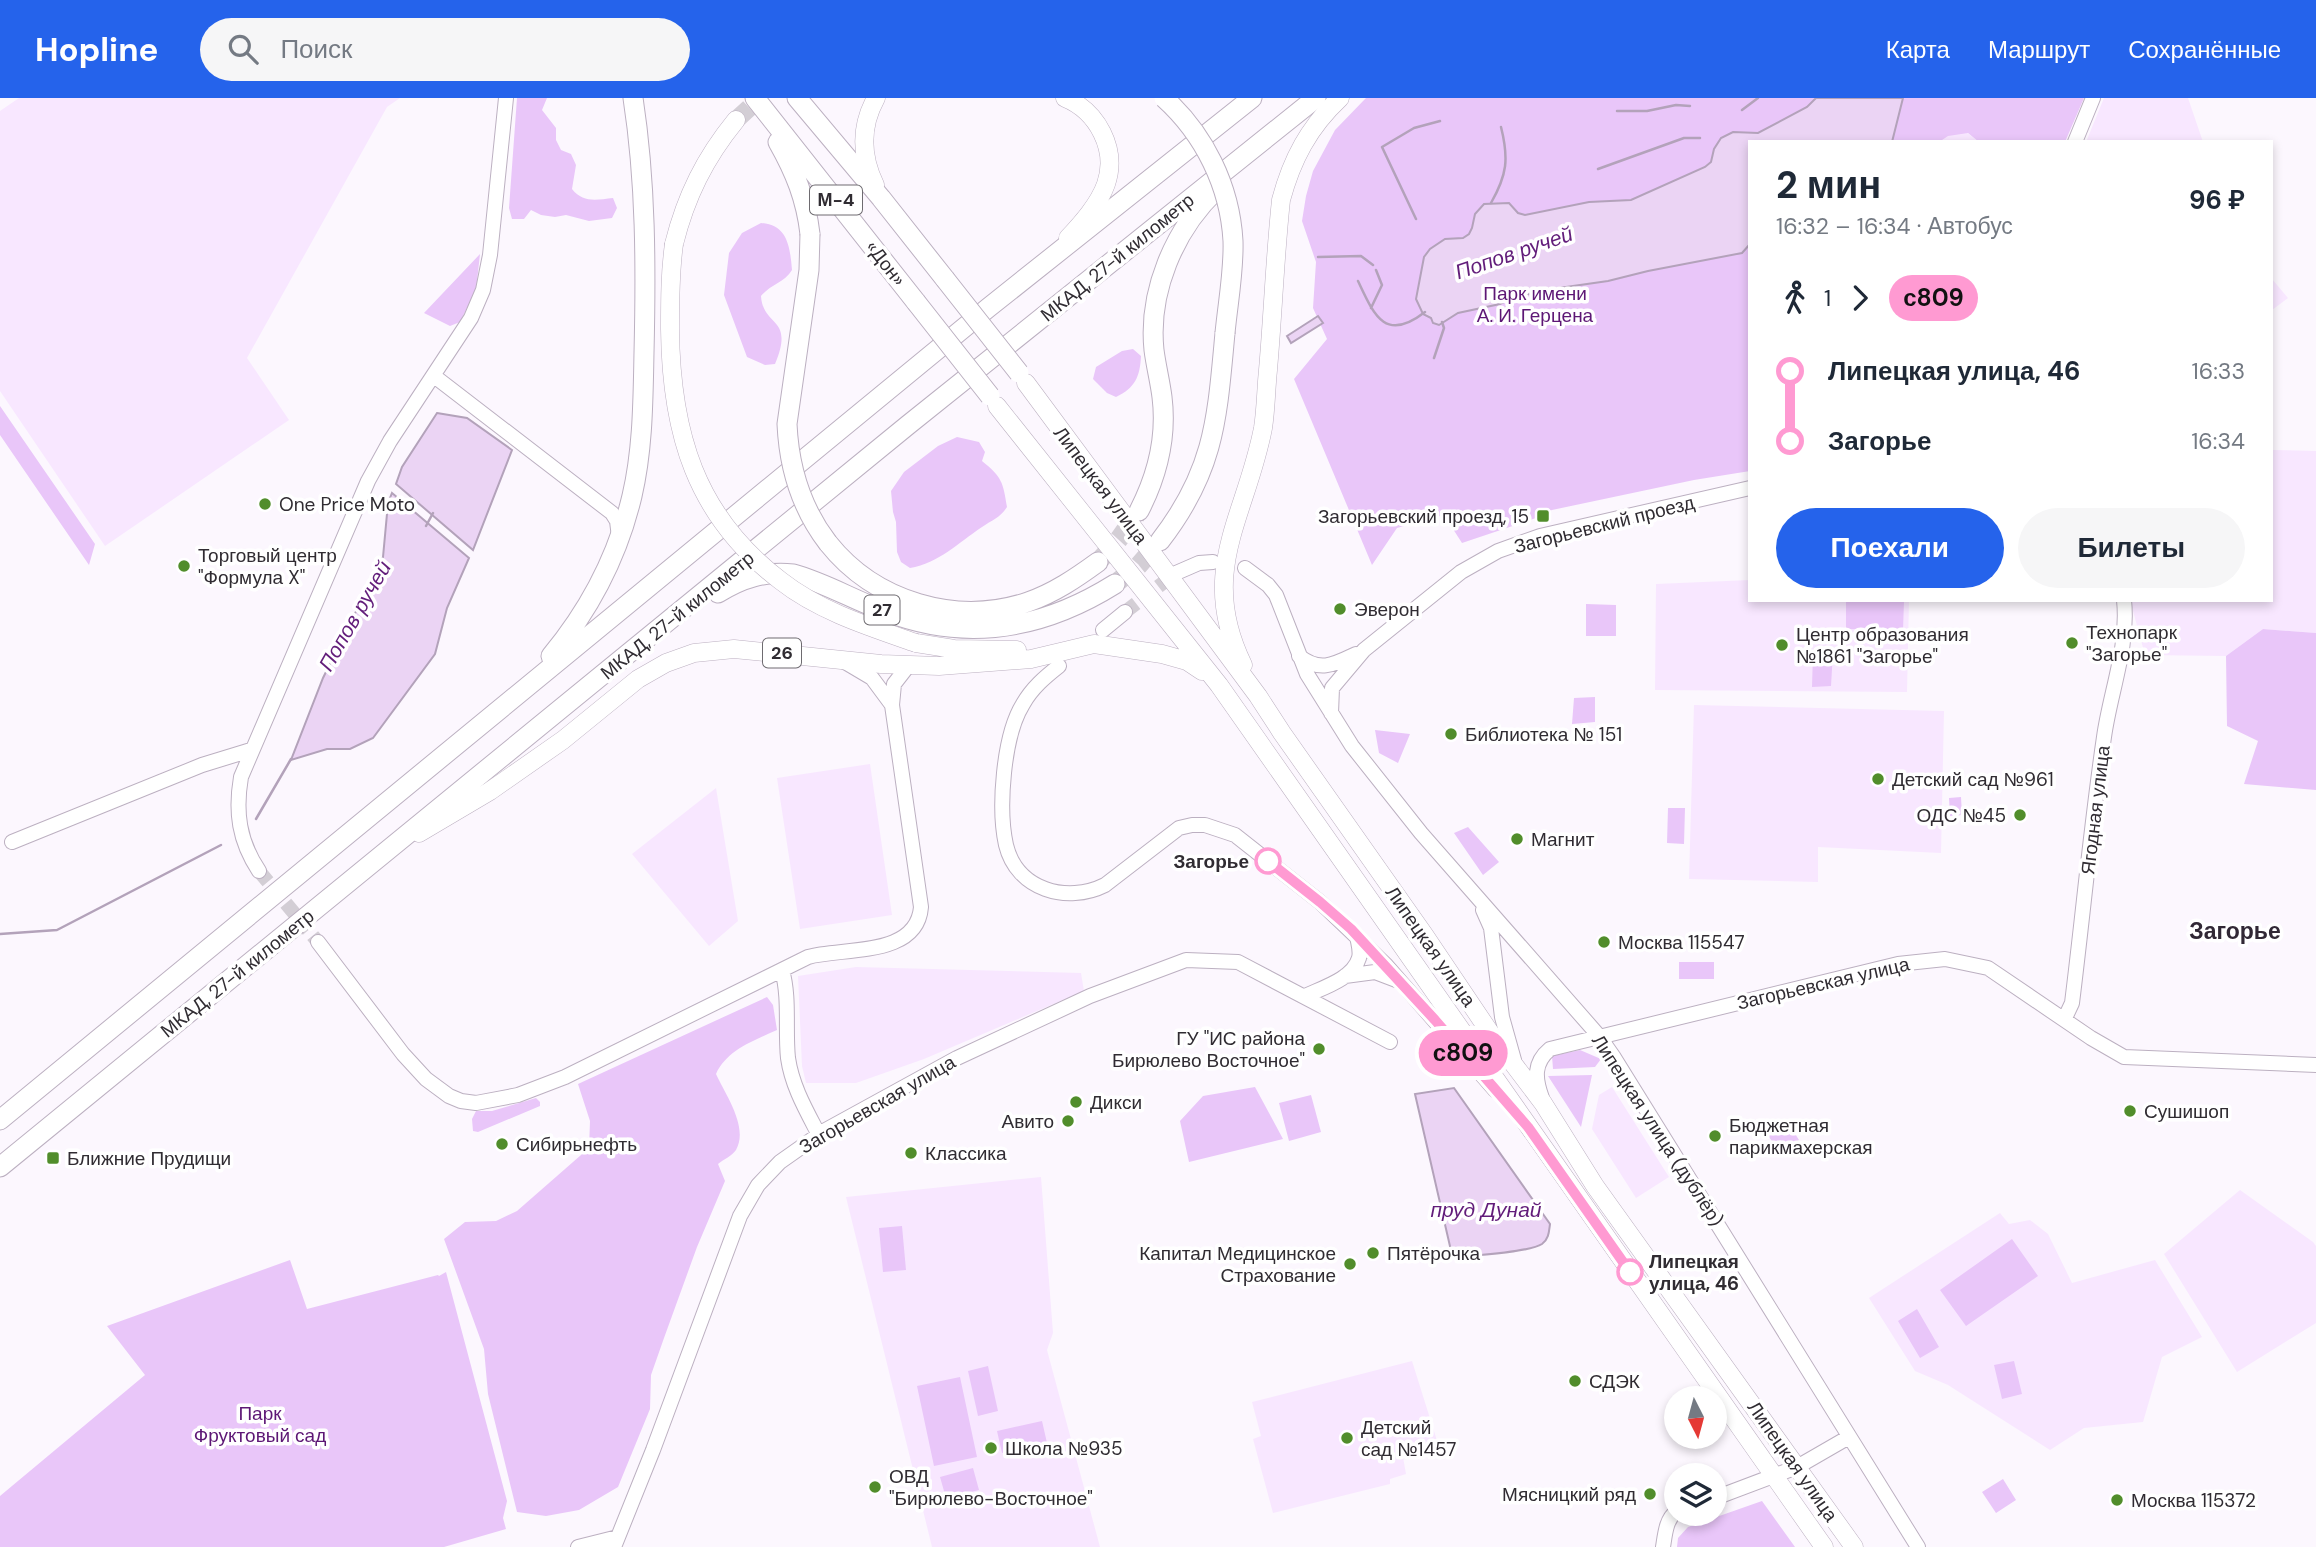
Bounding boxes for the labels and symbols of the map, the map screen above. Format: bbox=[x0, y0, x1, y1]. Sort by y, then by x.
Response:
road number: М-4 bbox=[810, 186, 862, 214]
street label: МКАД, 27-й километр bbox=[1035, 188, 1199, 327]
water label: Попов ручей bbox=[1451, 220, 1577, 286]
street label: «Дон» bbox=[860, 235, 911, 291]
park label: Парк имени А. И. Герцена bbox=[1477, 281, 1594, 328]
street label: Липецкая улица bbox=[1048, 421, 1153, 550]
street label: Загорьевский проезд bbox=[1511, 490, 1697, 559]
place label: One Price Moto bbox=[279, 492, 415, 517]
marker: One Price Moto bbox=[257, 496, 273, 512]
place label: Загорьевский проезд, 15 bbox=[1318, 504, 1529, 529]
marker: Загорьевский проезд, 15 bbox=[1535, 508, 1551, 524]
place label: Торговый центр "Формула X" bbox=[198, 543, 337, 590]
street label: МКАД, 27-й километр bbox=[595, 546, 759, 685]
water label: Попов ручей bbox=[312, 556, 398, 676]
marker: Торговый центр "Формула X" bbox=[176, 558, 192, 574]
road number: 27 bbox=[864, 596, 900, 624]
place label: Эверон bbox=[1354, 597, 1420, 622]
marker: Эверон bbox=[1332, 601, 1348, 617]
place label: Технопарк "Загорье" bbox=[2086, 620, 2178, 667]
place label: Центр образования №1861 "Загорье" bbox=[1796, 622, 1969, 669]
marker: Технопарк "Загорье" bbox=[2064, 635, 2080, 651]
marker: Центр образования №1861 "Загорье" bbox=[1774, 637, 1790, 653]
road number: 26 bbox=[763, 638, 801, 668]
place label: Библиотека № 151 bbox=[1465, 722, 1622, 747]
marker: Библиотека № 151 bbox=[1443, 726, 1459, 742]
street label: Ягодная улица bbox=[2075, 744, 2116, 876]
place label: Детский сад №961 bbox=[1892, 767, 2054, 792]
marker: Детский сад №961 bbox=[1870, 771, 1886, 787]
place label: ОДС №45 bbox=[1916, 803, 2006, 828]
marker: ОДС №45 bbox=[2012, 807, 2028, 823]
place label: Магнит bbox=[1531, 827, 1595, 852]
marker: Магнит bbox=[1509, 831, 1525, 847]
marker: Загорье bbox=[1255, 848, 1281, 874]
place label: Загорье bbox=[1173, 849, 1249, 874]
street label: Липецкая улица bbox=[1380, 881, 1482, 1012]
street label: МКАД, 27-й километр bbox=[155, 904, 319, 1043]
district label: Загорье bbox=[2189, 916, 2281, 946]
place label: Москва 115547 bbox=[1618, 930, 1745, 955]
marker: Москва 115547 bbox=[1596, 934, 1612, 950]
street label: Загорьевская улица bbox=[1734, 951, 1912, 1016]
place label: ГУ "ИС района Бирюлево Восточное" bbox=[1112, 1026, 1305, 1073]
line badge: с809 bbox=[1414, 1030, 1512, 1076]
street label: Липецкая улица (дублёр) bbox=[1586, 1030, 1729, 1231]
marker: ГУ "ИС района Бирюлево Восточное" bbox=[1311, 1041, 1327, 1057]
street label: Загорьевская улица bbox=[795, 1049, 960, 1159]
place label: Дикси bbox=[1090, 1090, 1142, 1115]
marker: Дикси bbox=[1068, 1094, 1084, 1110]
place label: Сушишоп bbox=[2144, 1099, 2229, 1124]
marker: Сушишоп bbox=[2122, 1103, 2138, 1119]
place label: Авито bbox=[1002, 1109, 1054, 1134]
marker: Авито bbox=[1060, 1113, 1076, 1129]
place label: Бюджетная парикмахерская bbox=[1729, 1113, 1872, 1160]
marker: Бюджетная парикмахерская bbox=[1707, 1128, 1723, 1144]
place label: Сибирьнефть bbox=[516, 1132, 637, 1157]
marker: Сибирьнефть bbox=[494, 1136, 510, 1152]
place label: Классика bbox=[925, 1141, 1007, 1166]
marker: Классика bbox=[903, 1145, 919, 1161]
place label: Ближние Прудищи bbox=[67, 1146, 231, 1171]
marker: Ближние Прудищи bbox=[45, 1150, 61, 1166]
water label: пруд Дунай bbox=[1430, 1196, 1542, 1224]
place label: Капитал Медицинское Страхование bbox=[1139, 1241, 1336, 1288]
place label: Пятёрочка bbox=[1387, 1241, 1481, 1266]
marker: Пятёрочка bbox=[1365, 1245, 1381, 1261]
place label: Липецкая улица, 46 bbox=[1649, 1249, 1739, 1296]
marker: Капитал Медицинское Страхование bbox=[1342, 1256, 1358, 1272]
marker: Липецкая улица, 46 bbox=[1617, 1259, 1643, 1285]
place label: СДЭК bbox=[1589, 1369, 1640, 1394]
marker: СДЭК bbox=[1567, 1373, 1583, 1389]
north arrow bbox=[1664, 1386, 1727, 1449]
street label: Липецкая улица bbox=[1742, 1396, 1844, 1527]
park label: Парк Фруктовый сад bbox=[194, 1401, 326, 1448]
place label: Детский сад №1457 bbox=[1361, 1415, 1456, 1462]
marker: Детский сад №1457 bbox=[1339, 1430, 1355, 1446]
place label: Школа №935 bbox=[1005, 1436, 1123, 1461]
marker: Школа №935 bbox=[983, 1440, 999, 1456]
place label: ОВД "Бирюлево-Восточное" bbox=[889, 1464, 1093, 1511]
marker: ОВД "Бирюлево-Восточное" bbox=[867, 1479, 883, 1495]
place label: Мясницкий ряд bbox=[1502, 1482, 1636, 1507]
marker: Мясницкий ряд bbox=[1642, 1486, 1658, 1502]
place label: Москва 115372 bbox=[2131, 1488, 2256, 1513]
marker: Москва 115372 bbox=[2109, 1492, 2125, 1508]

